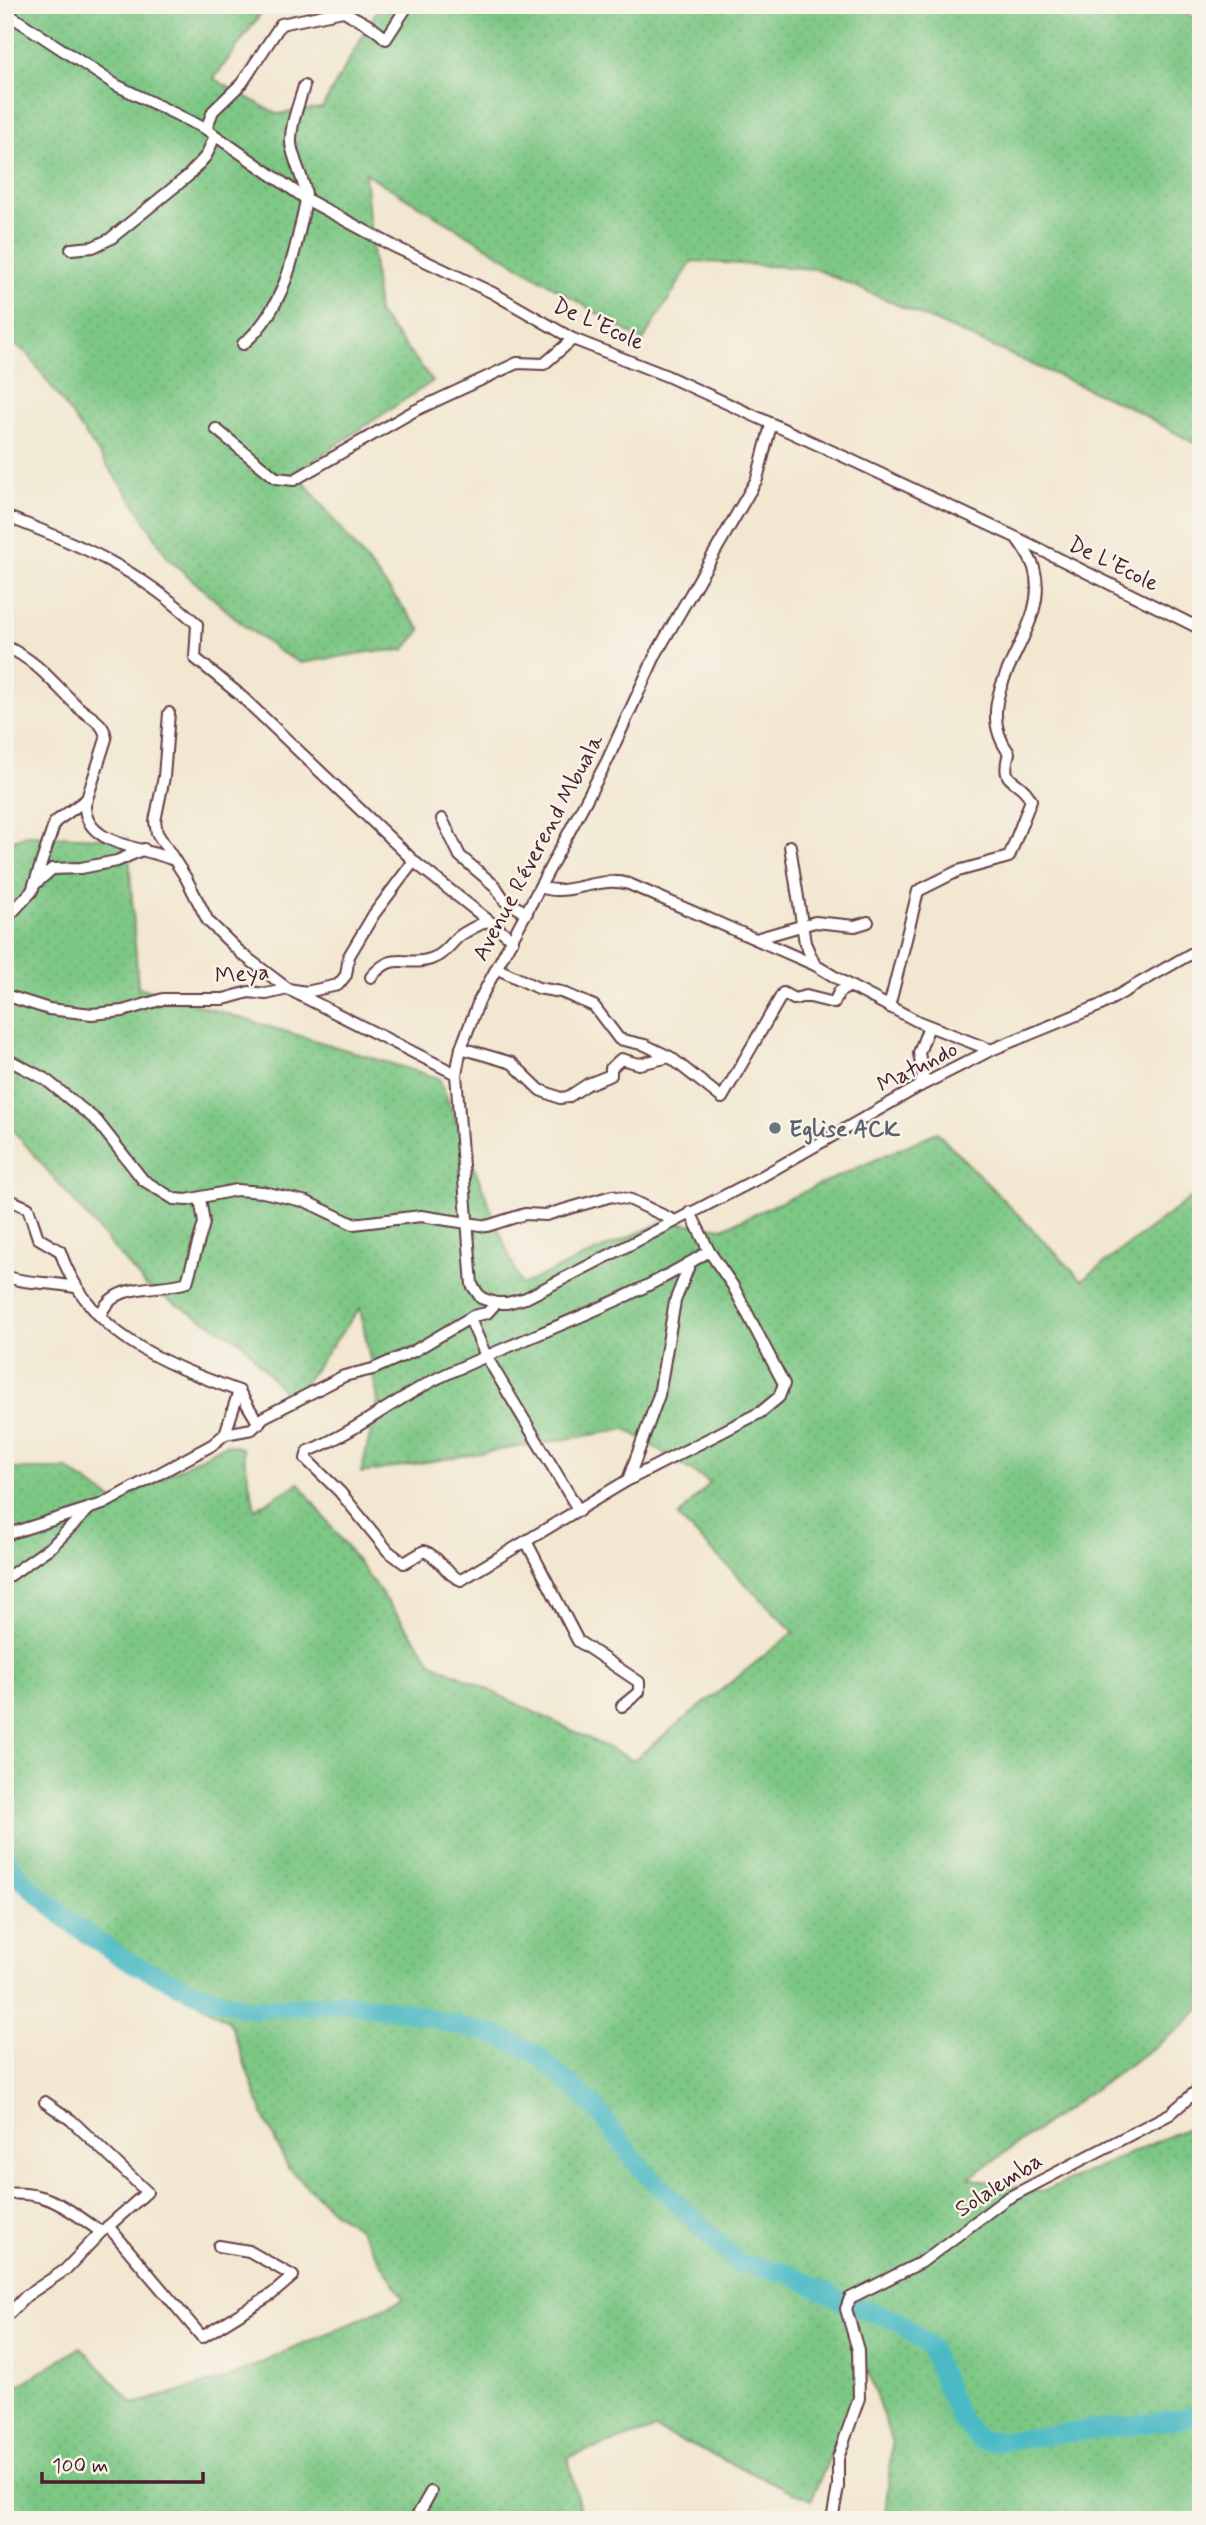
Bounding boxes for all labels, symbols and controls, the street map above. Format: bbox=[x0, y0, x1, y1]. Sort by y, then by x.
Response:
street label: De L'Ecole bbox=[548, 291, 649, 358]
street label: De L'Ecole bbox=[1063, 530, 1164, 600]
street label: Avenue Réverend Mbuala bbox=[466, 729, 611, 967]
street label: Meya bbox=[214, 958, 271, 992]
street label: Matundo bbox=[872, 1035, 963, 1101]
place label: Eglise ACK bbox=[789, 1115, 900, 1145]
marker: Eglise ACK bbox=[767, 1120, 783, 1136]
street label: Solalemba bbox=[950, 2146, 1049, 2225]
scale bar bbox=[42, 2441, 203, 2485]
text: 100 m bbox=[52, 2452, 108, 2480]

